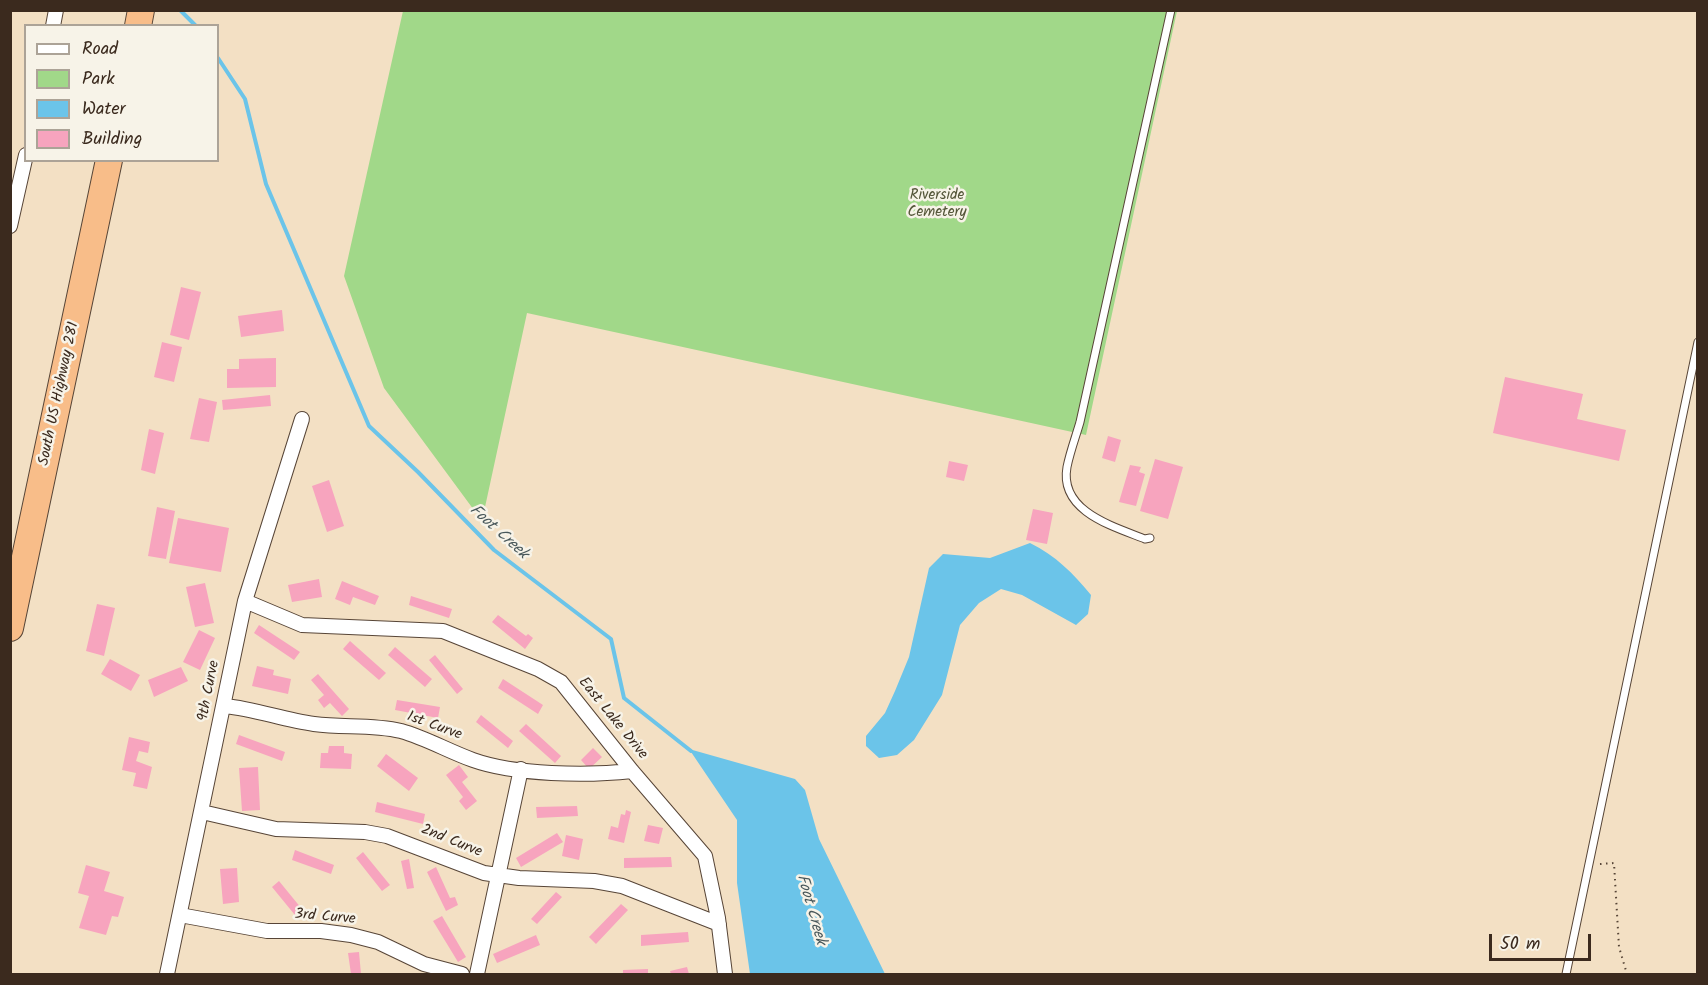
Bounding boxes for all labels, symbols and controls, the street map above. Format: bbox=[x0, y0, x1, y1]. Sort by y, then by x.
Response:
legend bbox=[24, 24, 219, 162]
text: Road bbox=[82, 35, 118, 64]
text: Park bbox=[82, 65, 115, 94]
text: Water bbox=[82, 95, 126, 124]
text: Building bbox=[82, 125, 142, 154]
park label: Riverside Cemetery bbox=[908, 187, 966, 222]
street label: South US Highway 281 bbox=[36, 321, 84, 467]
water label: Foot Creek bbox=[465, 502, 531, 564]
street label: 9th Curve bbox=[195, 659, 225, 723]
street label: East Lake Drive bbox=[573, 674, 651, 764]
street label: 1st Curve bbox=[404, 709, 464, 745]
street label: 2nd Curve bbox=[418, 822, 484, 862]
water label: Foot Creek bbox=[791, 873, 829, 947]
street label: 3rd Curve bbox=[294, 906, 356, 930]
scale bar bbox=[1492, 922, 1594, 960]
text: 50 m bbox=[1500, 930, 1540, 959]

